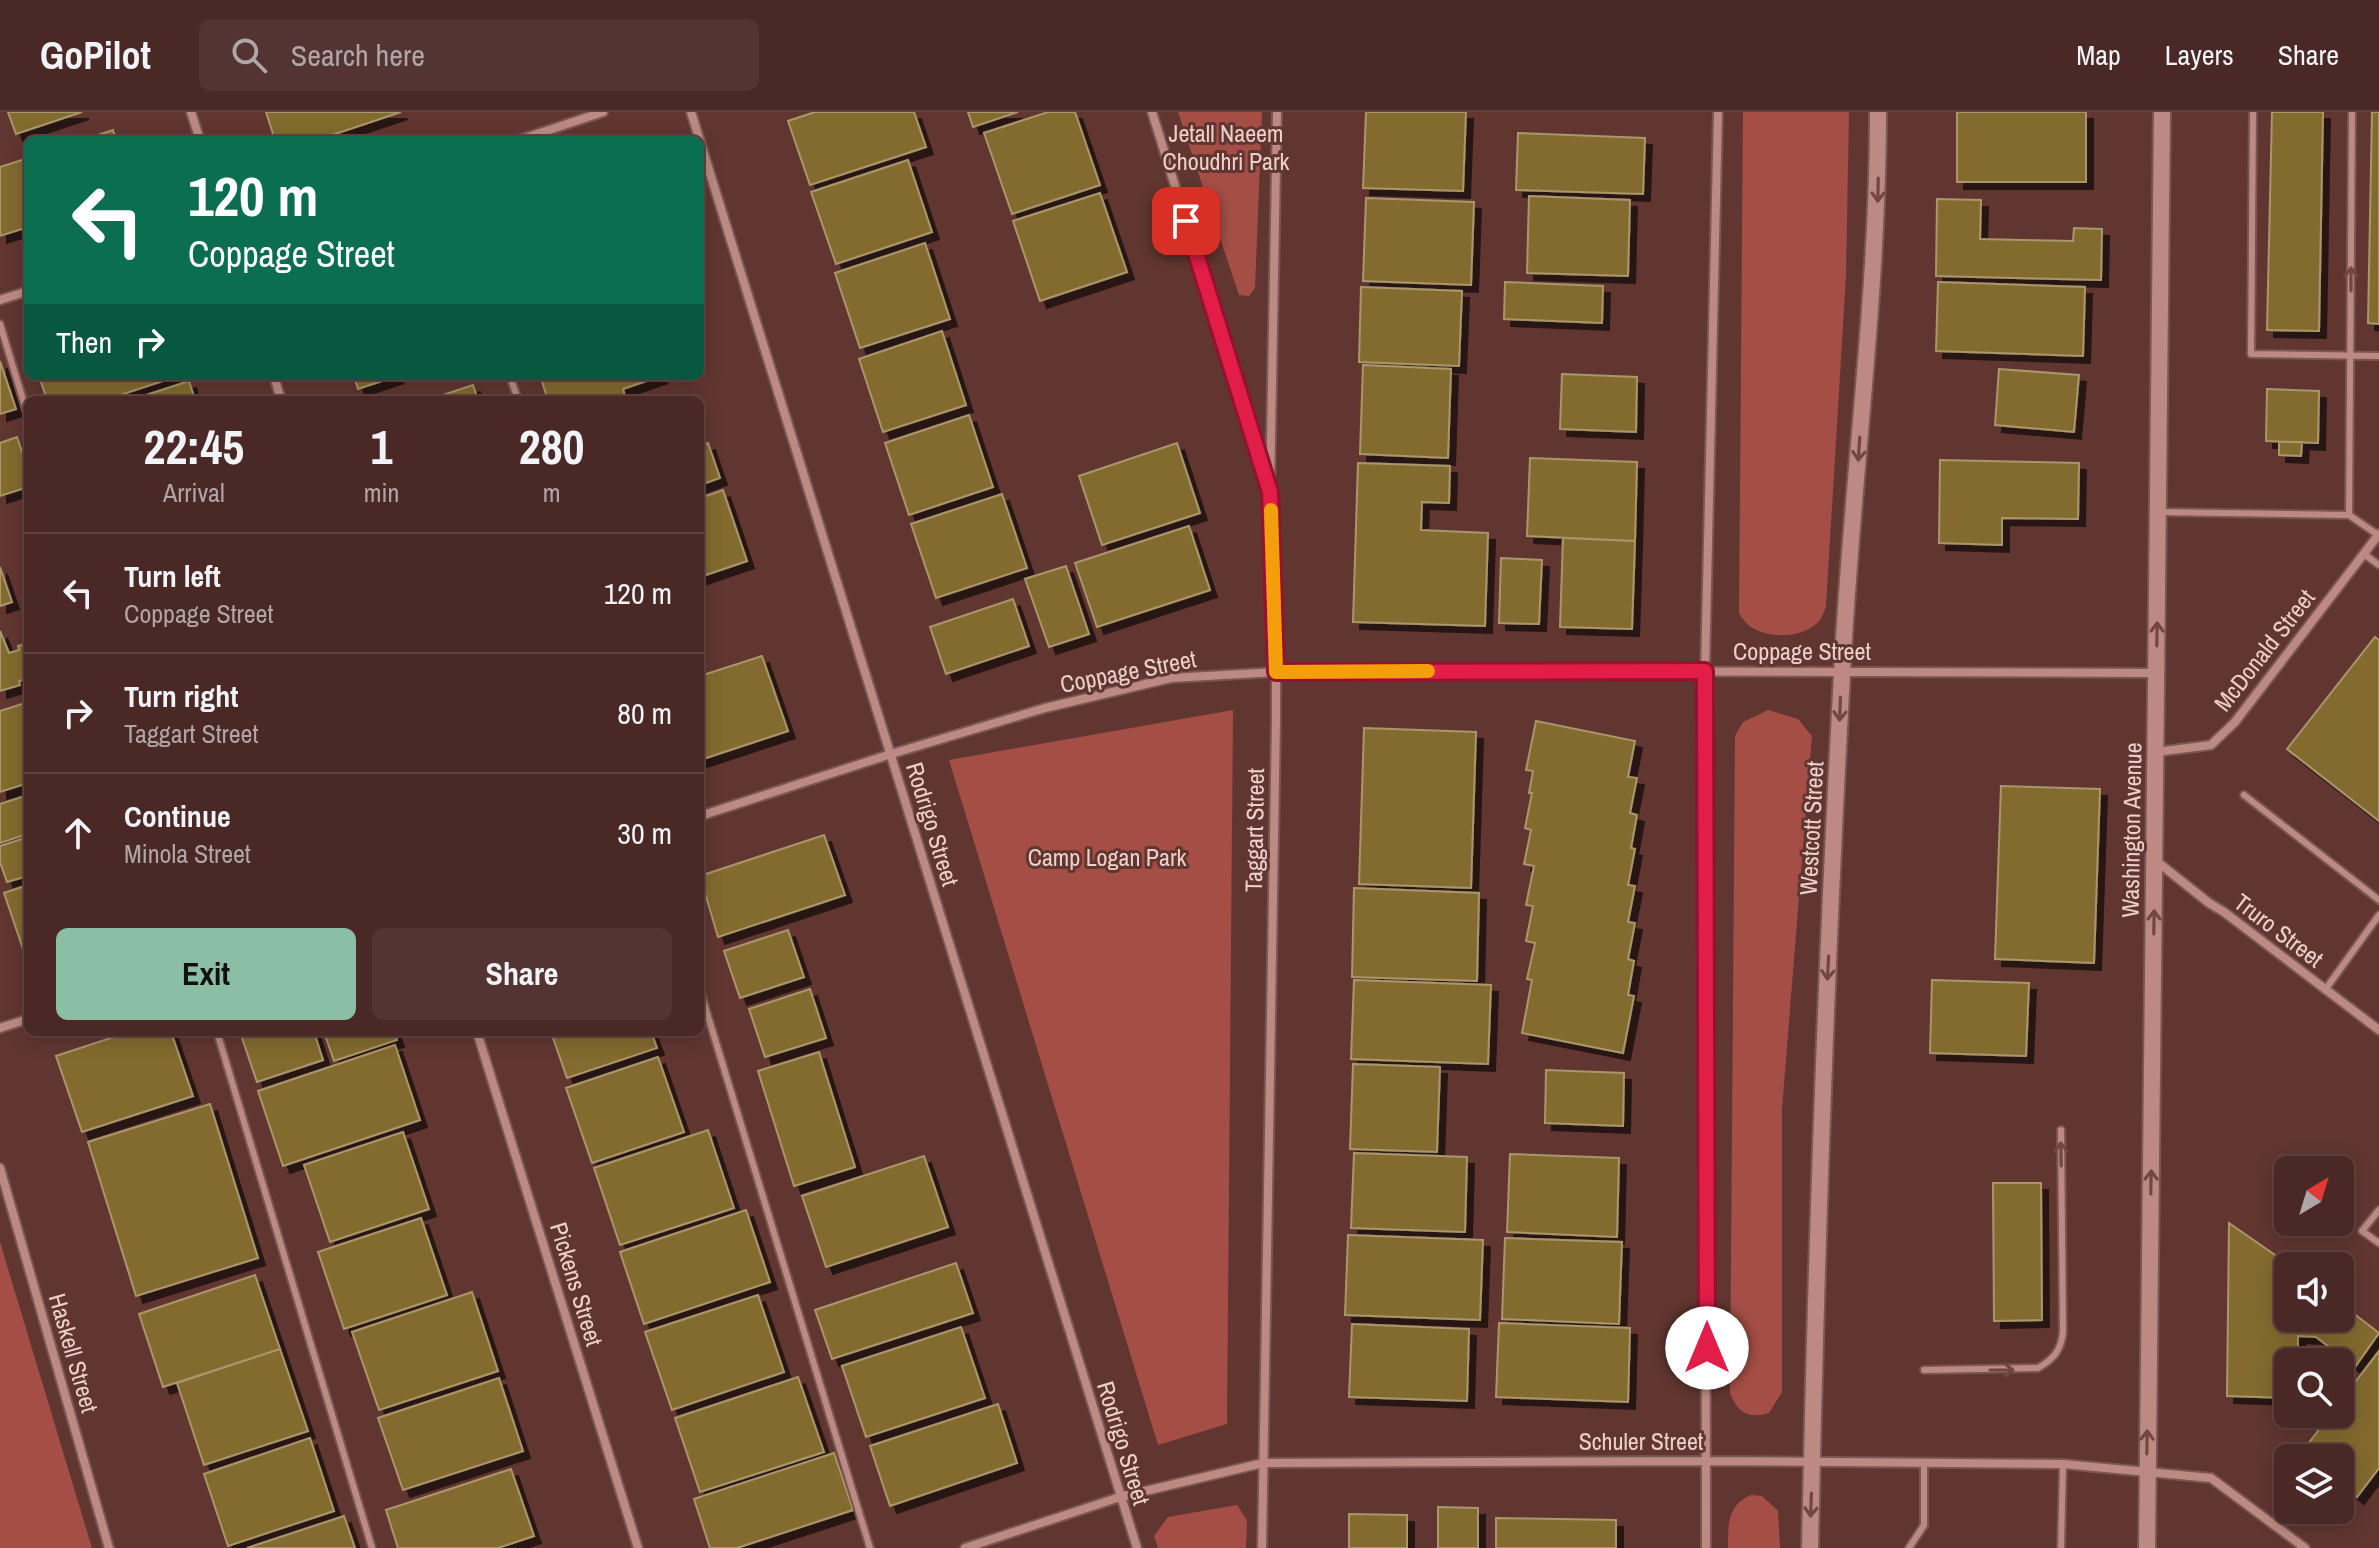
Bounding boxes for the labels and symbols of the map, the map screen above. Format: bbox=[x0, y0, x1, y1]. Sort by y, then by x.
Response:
park label: Jetall Naeem Choudhri Park bbox=[1163, 117, 1290, 177]
one-way arrow bbox=[1870, 176, 1885, 203]
pin bbox=[1152, 187, 1220, 255]
one-way arrow bbox=[2343, 266, 2359, 293]
one-way arrow bbox=[1851, 435, 1866, 462]
street label: McDonald Street bbox=[2206, 582, 2322, 718]
one-way arrow bbox=[2149, 621, 2165, 648]
street label: Coppage Street bbox=[1733, 635, 1871, 667]
street label: Coppage Street bbox=[1057, 642, 1199, 700]
one-way arrow bbox=[1833, 695, 1848, 722]
street label: Washington Avenue bbox=[2113, 742, 2149, 918]
street label: Rodrigo Street bbox=[899, 758, 967, 890]
street label: Westcott Street bbox=[1792, 760, 1831, 896]
street label: Taggart Street bbox=[1237, 767, 1271, 892]
park label: Camp Logan Park bbox=[1028, 841, 1186, 873]
street label: Truro Street bbox=[2228, 886, 2331, 974]
one-way arrow bbox=[2147, 909, 2162, 936]
one-way arrow bbox=[1820, 954, 1835, 981]
one-way arrow bbox=[2053, 1141, 2069, 1168]
north arrow bbox=[2274, 1156, 2354, 1236]
one-way arrow bbox=[2143, 1169, 2158, 1196]
street label: Pickens Street bbox=[543, 1218, 611, 1350]
street label: Haskell Street bbox=[42, 1290, 106, 1417]
position arrow bbox=[1665, 1306, 1749, 1390]
one-way arrow bbox=[1988, 1362, 2015, 1378]
street label: Rodrigo Street bbox=[1090, 1377, 1158, 1509]
street label: Schuler Street bbox=[1579, 1425, 1704, 1457]
one-way arrow bbox=[2139, 1429, 2154, 1456]
one-way arrow bbox=[1803, 1491, 1819, 1518]

